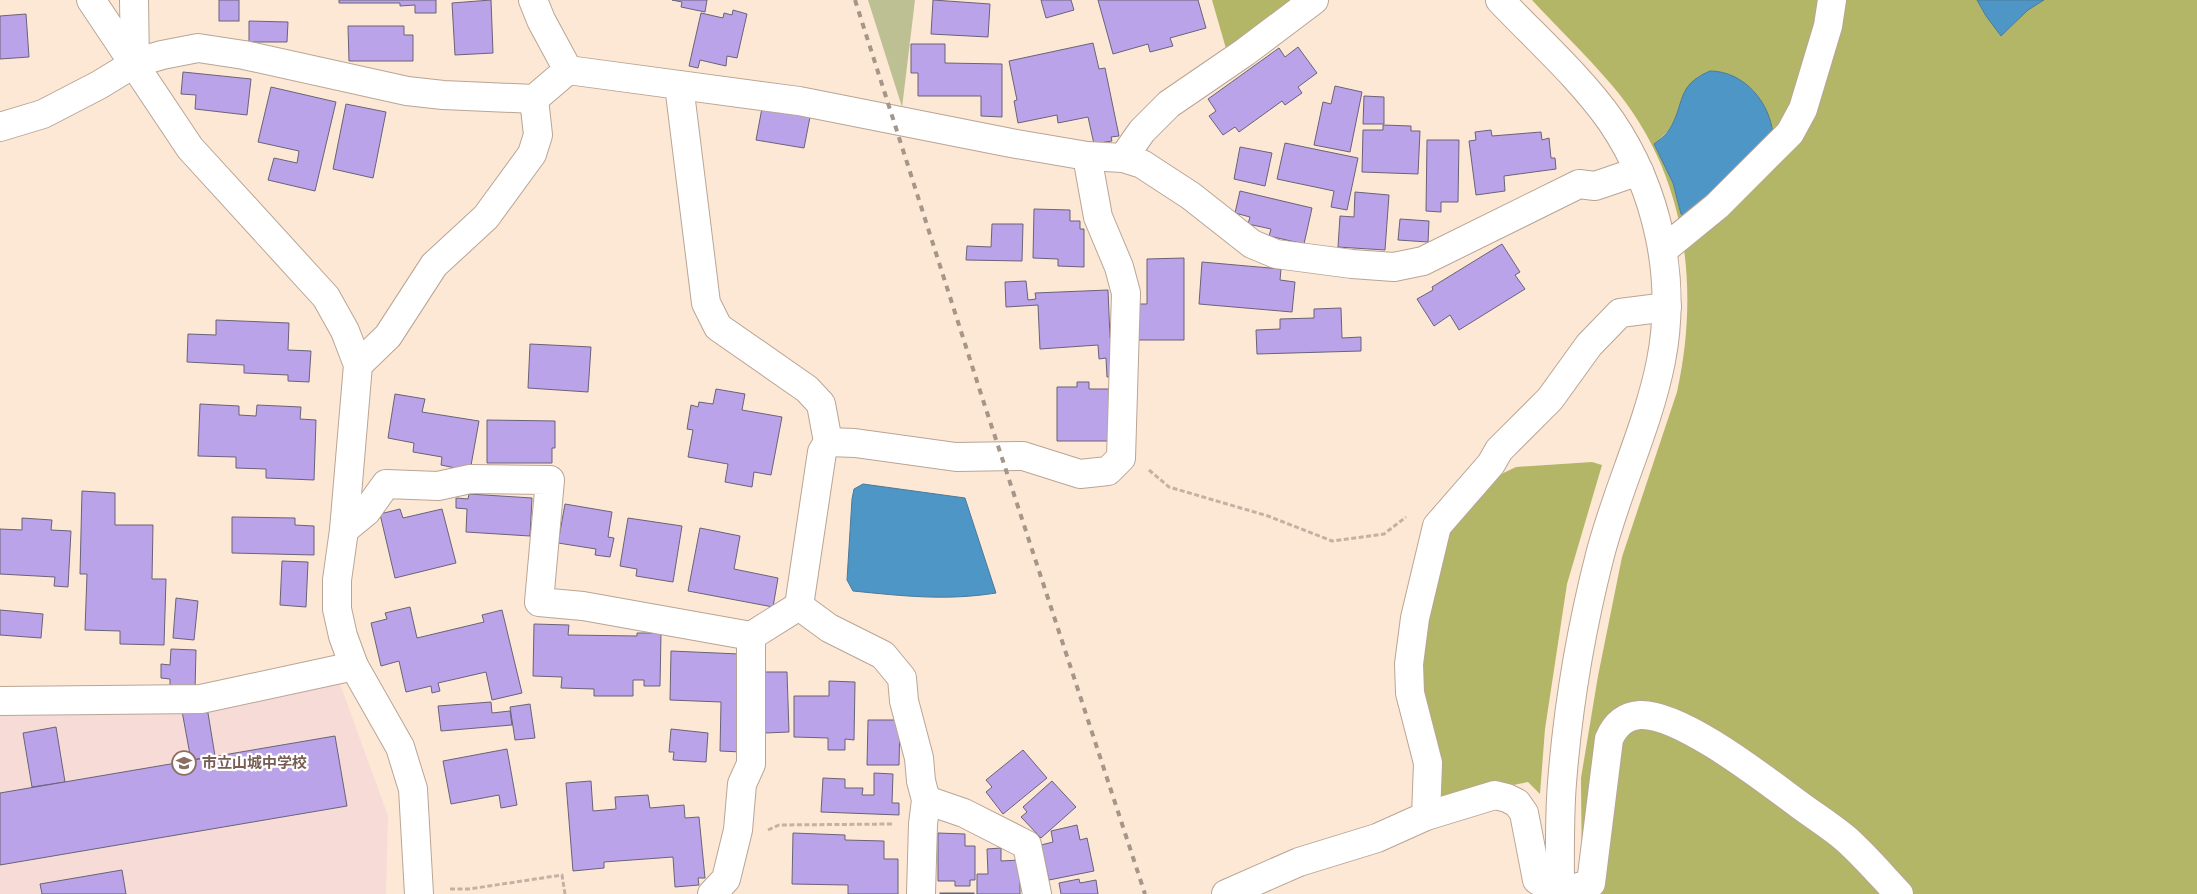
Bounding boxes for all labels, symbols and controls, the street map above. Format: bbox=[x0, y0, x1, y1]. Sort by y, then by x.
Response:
school or university icon: 市立山城中学校 bbox=[171, 750, 197, 776]
place label: 市立山城中学校 bbox=[202, 753, 307, 773]

